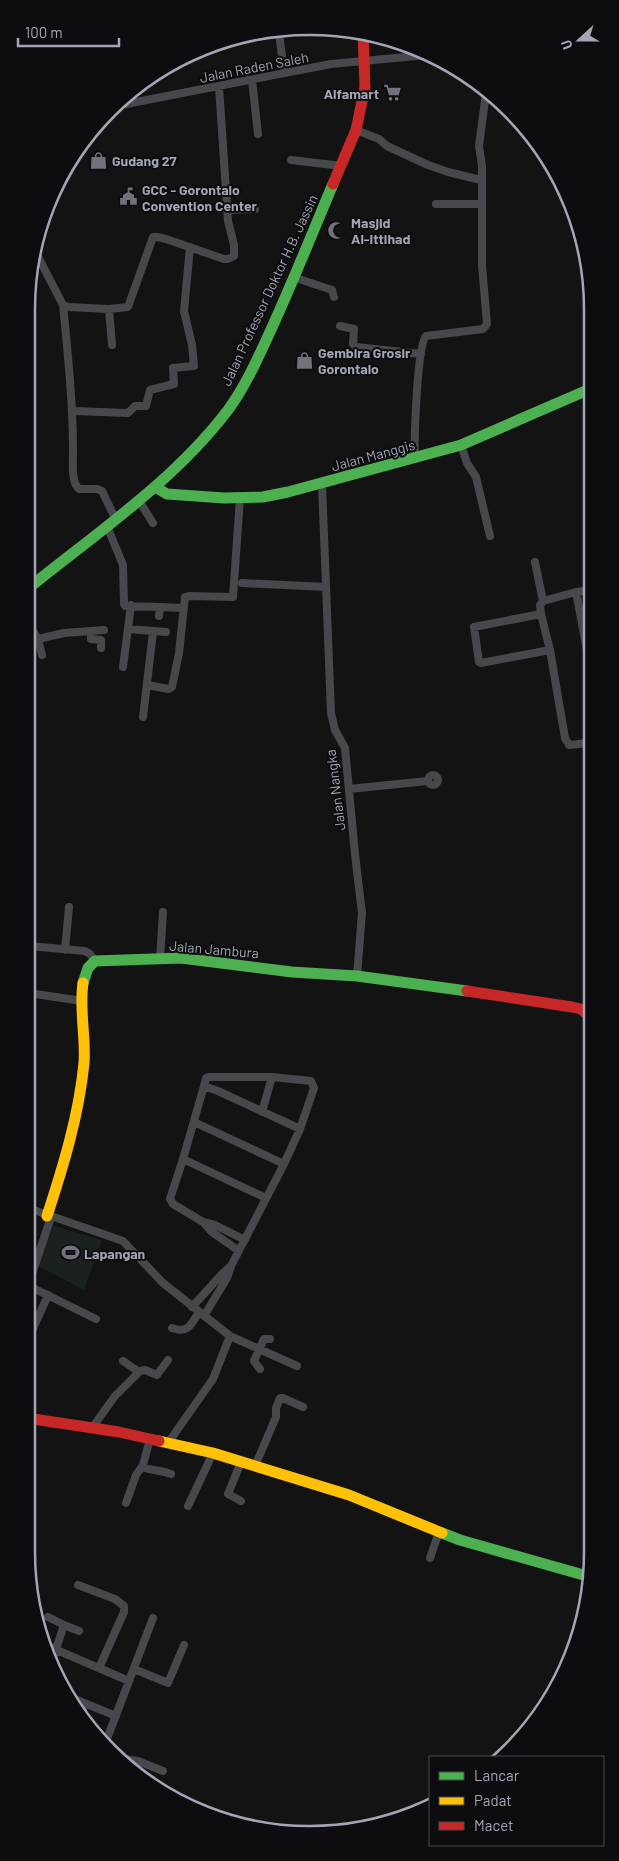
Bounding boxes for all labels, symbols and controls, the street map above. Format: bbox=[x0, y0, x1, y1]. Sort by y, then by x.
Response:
scale bar bbox=[18, 15, 119, 47]
north arrow bbox=[554, 15, 604, 65]
text: 100 m bbox=[25, 23, 63, 41]
text: U bbox=[557, 38, 576, 52]
street label: Jalan Raden Saleh bbox=[198, 48, 310, 86]
supermarket icon: Alfamart bbox=[383, 83, 403, 103]
place label: Alfamart bbox=[324, 85, 379, 102]
shop icon: Gudang 27 bbox=[88, 150, 108, 170]
place label: Gudang 27 bbox=[112, 152, 177, 169]
place label: GCC - Gorontalo Convention Center bbox=[142, 181, 258, 214]
public building icon: GCC - Gorontalo Convention Center bbox=[118, 187, 138, 207]
street label: Jalan Professor Doktor H.B. Jassin bbox=[217, 192, 321, 388]
place label: Masjid Al-Ittihad bbox=[351, 214, 410, 247]
mosque icon: Masjid Al-Ittihad bbox=[327, 220, 347, 240]
place label: Gembira Grosir Gorontalo bbox=[318, 344, 411, 377]
shop icon: Gembira Grosir Gorontalo bbox=[294, 350, 314, 370]
street label: Jalan Manggis bbox=[329, 436, 417, 474]
street label: Jalan Nangka bbox=[322, 748, 348, 832]
street label: Jalan Jambura bbox=[168, 937, 260, 961]
sports icon: Lapangan bbox=[60, 1243, 80, 1263]
place label: Lapangan bbox=[84, 1245, 145, 1262]
legend bbox=[429, 1756, 604, 1846]
text: Lancar bbox=[474, 1766, 520, 1784]
text: Padat bbox=[474, 1791, 512, 1809]
text: Macet bbox=[474, 1816, 514, 1834]

